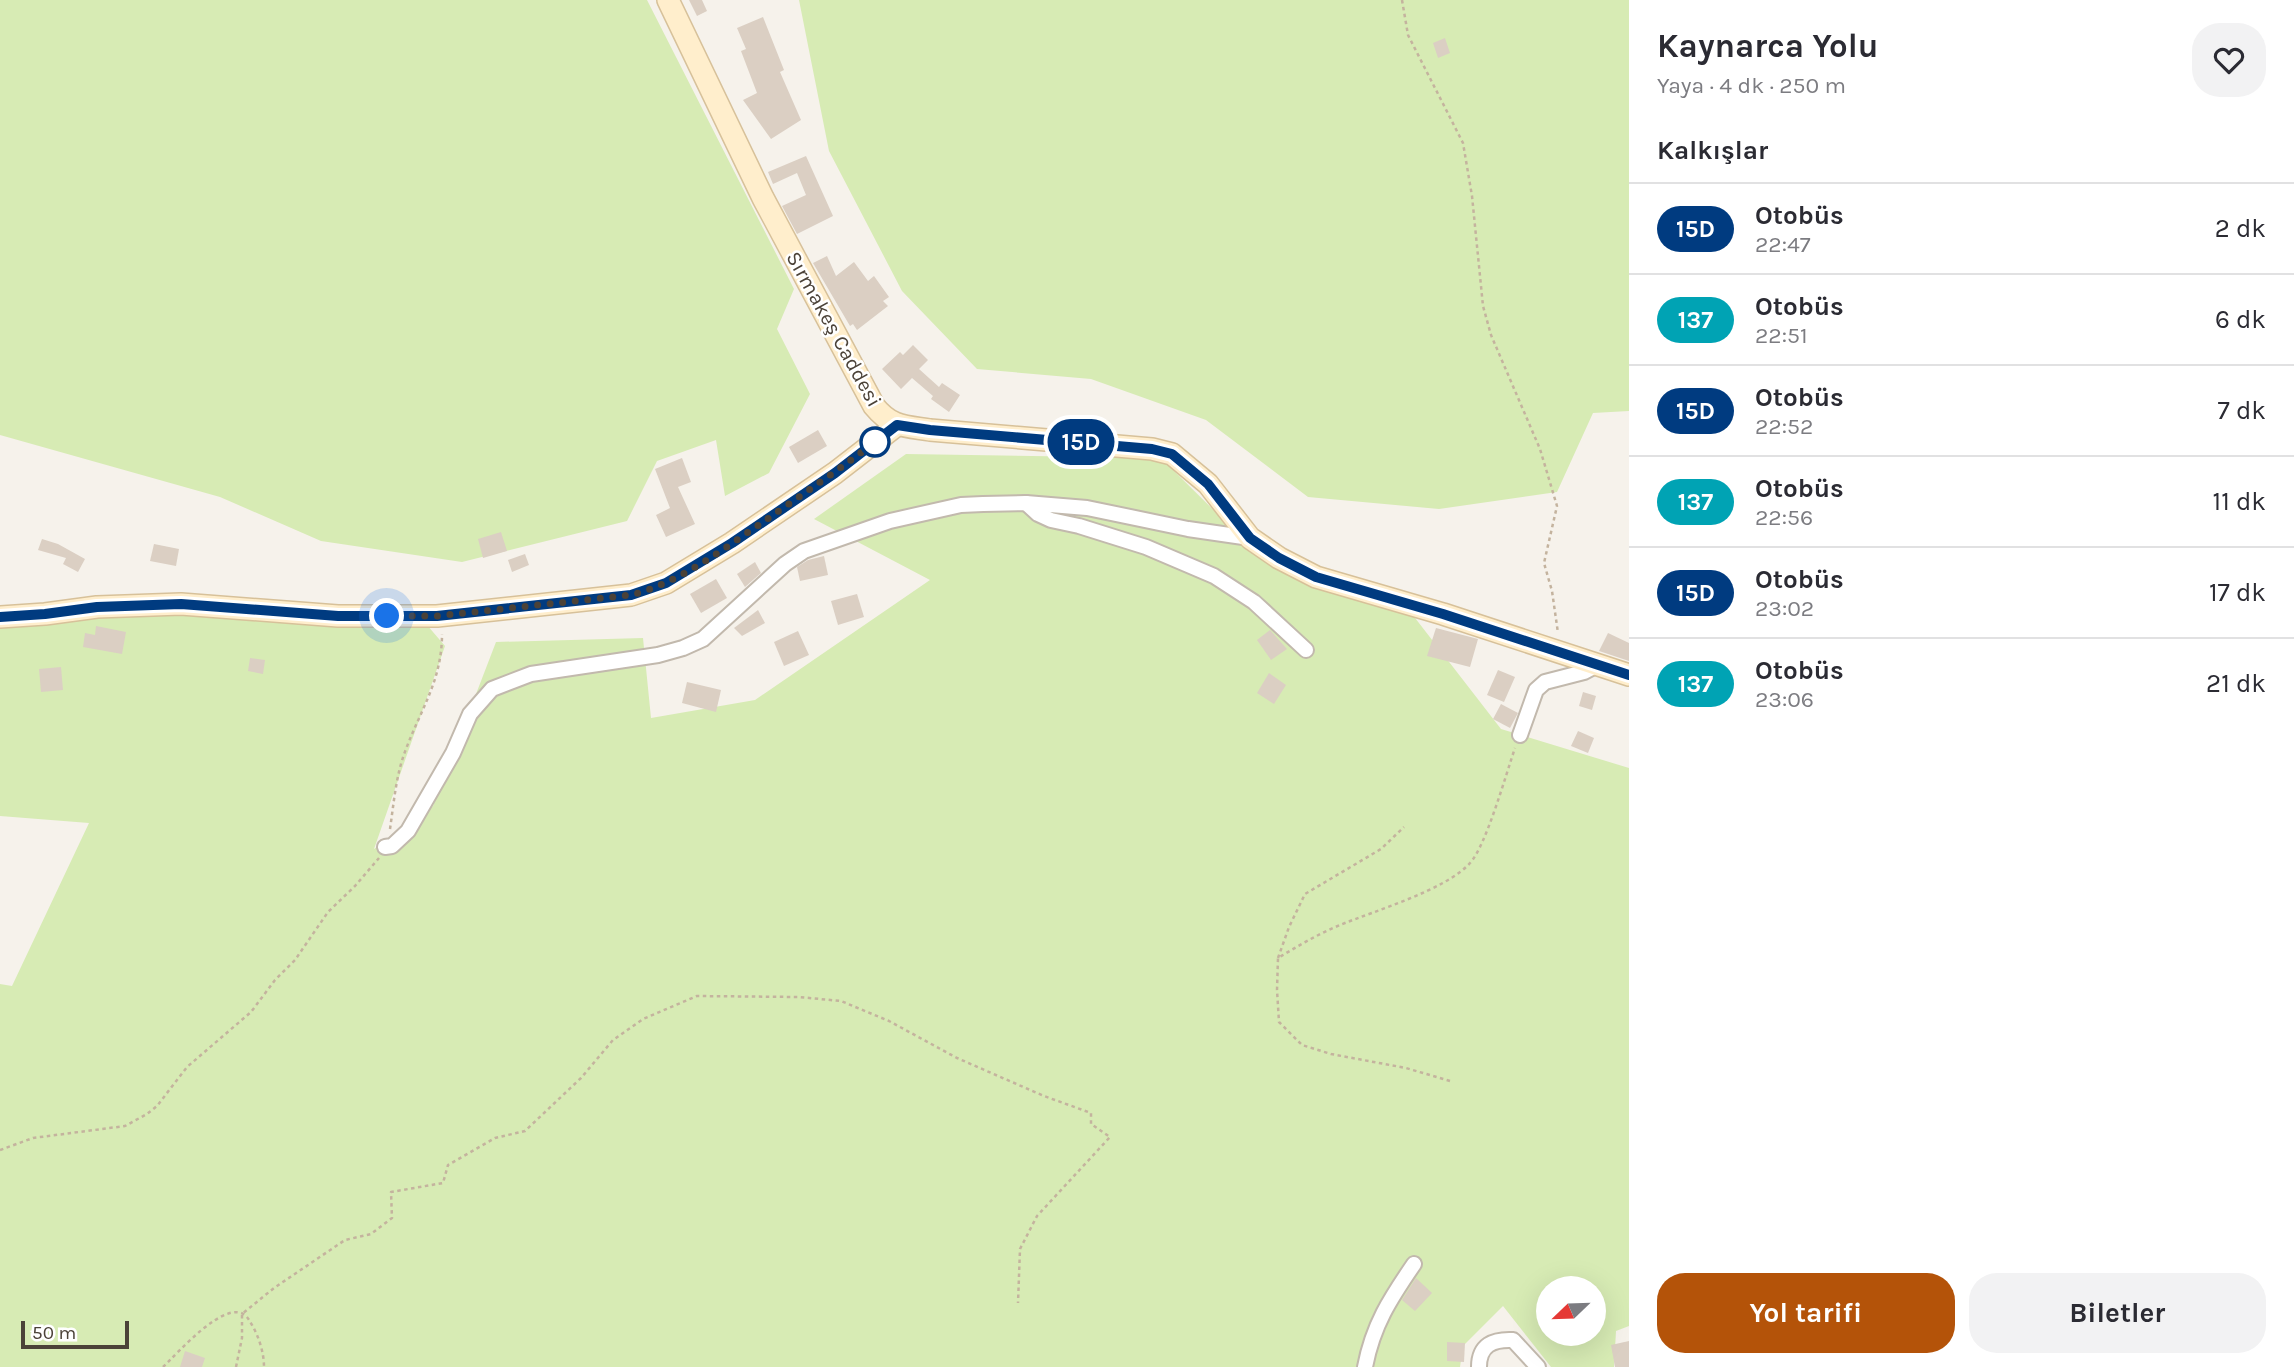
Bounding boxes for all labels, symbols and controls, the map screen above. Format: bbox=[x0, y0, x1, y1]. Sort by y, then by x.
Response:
button: heart bbox=[2192, 23, 2266, 97]
text: Kaynarca Yolu bbox=[1657, 27, 1879, 65]
text: Yaya · 4 dk · 250 m bbox=[1657, 72, 1846, 99]
text: Kalkışlar bbox=[1657, 135, 1768, 166]
text: Otobüs bbox=[1755, 200, 1844, 231]
text: 2 dk bbox=[2215, 213, 2266, 244]
text: 15D bbox=[1676, 215, 1715, 243]
text: 22:47 bbox=[1755, 231, 1811, 258]
street label: Sırmakeş Caddesi bbox=[781, 247, 887, 411]
text: Otobüs bbox=[1755, 291, 1844, 322]
text: 6 dk bbox=[2215, 304, 2266, 335]
text: 137 bbox=[1678, 306, 1713, 334]
text: 22:51 bbox=[1755, 322, 1808, 349]
text: Otobüs bbox=[1755, 382, 1844, 413]
text: 7 dk bbox=[2218, 395, 2266, 426]
text: 15D bbox=[1676, 397, 1715, 425]
text: 22:52 bbox=[1755, 413, 1813, 440]
line badge: 15D bbox=[1041, 419, 1121, 465]
unlabelled marker bbox=[860, 427, 890, 457]
text: 15D bbox=[1061, 428, 1101, 456]
text: Otobüs bbox=[1755, 473, 1844, 504]
text: 11 dk bbox=[2213, 486, 2266, 517]
text: 137 bbox=[1678, 488, 1713, 516]
text: 22:56 bbox=[1755, 504, 1813, 531]
text: Otobüs bbox=[1755, 564, 1844, 595]
text: 17 dk bbox=[2209, 577, 2266, 608]
text: 15D bbox=[1676, 579, 1715, 607]
text: 23:02 bbox=[1755, 595, 1814, 622]
your location bbox=[369, 598, 404, 633]
text: Otobüs bbox=[1755, 655, 1844, 686]
text: 21 dk bbox=[2206, 668, 2266, 699]
text: 137 bbox=[1678, 670, 1713, 698]
text: 23:06 bbox=[1755, 686, 1814, 713]
button: Yol tarifi bbox=[1657, 1273, 1955, 1353]
button: Biletler bbox=[1969, 1273, 2266, 1353]
north arrow bbox=[1536, 1276, 1606, 1346]
map controls bbox=[1536, 1276, 1606, 1346]
scale bar bbox=[21, 1318, 130, 1350]
text: 50 m bbox=[32, 1322, 76, 1344]

